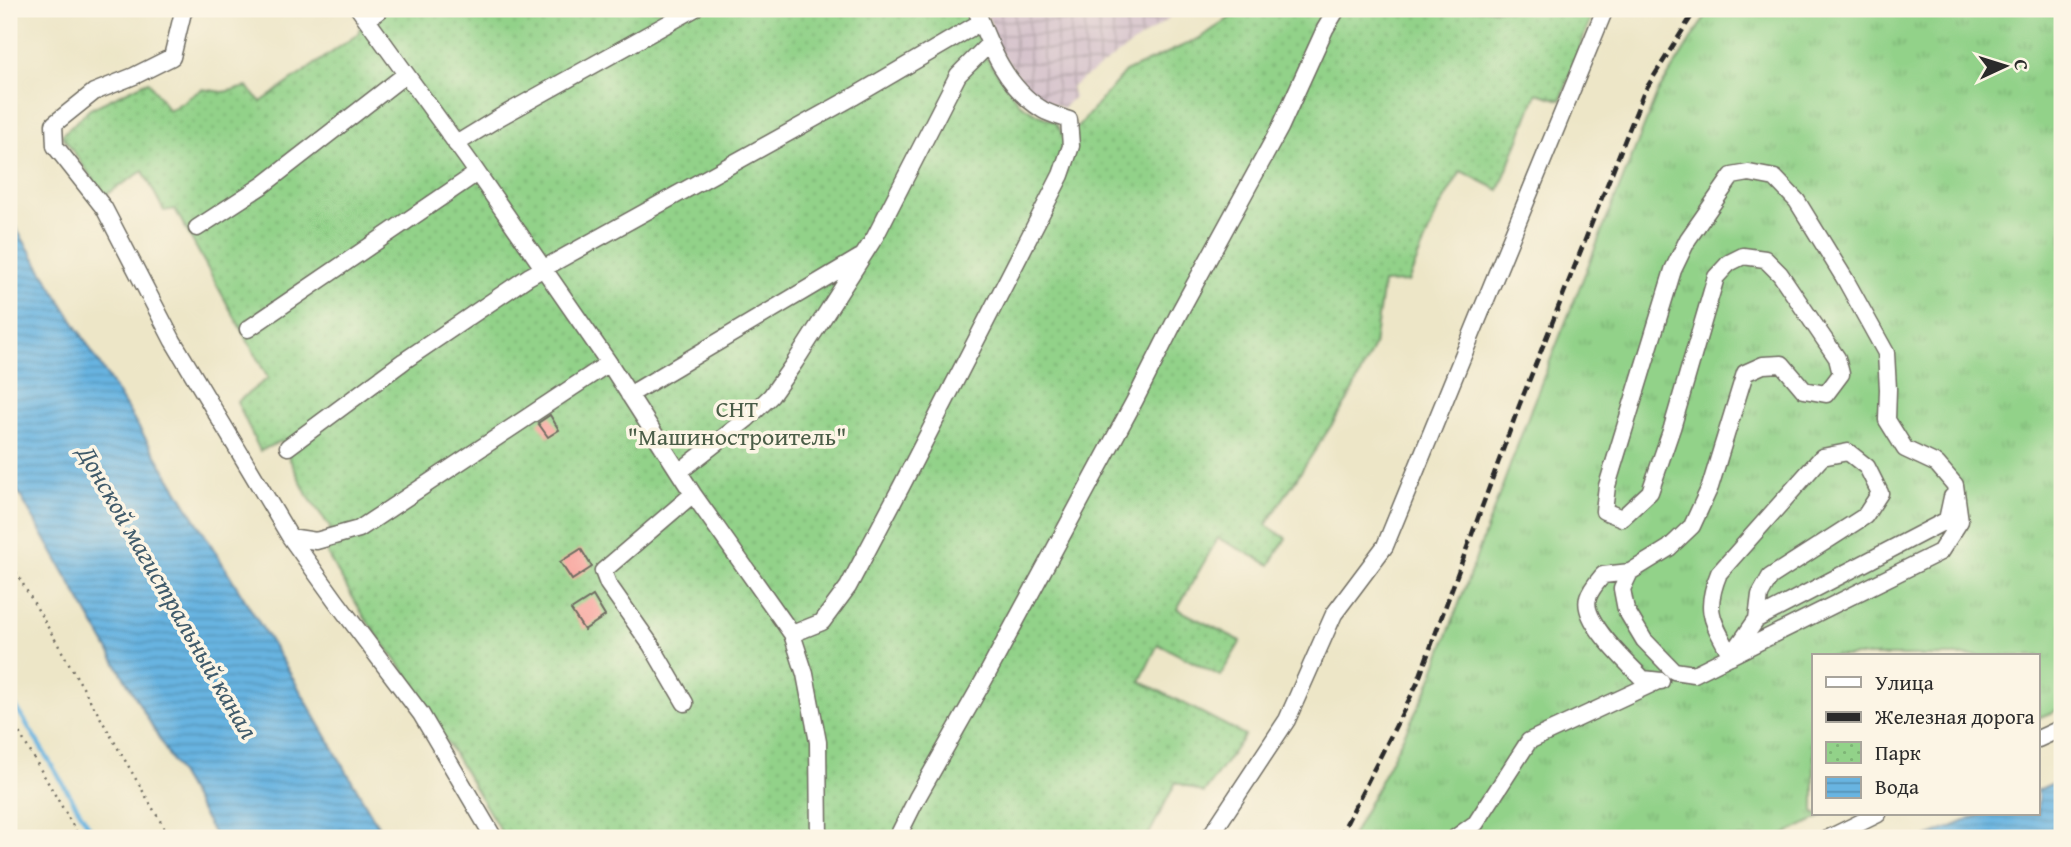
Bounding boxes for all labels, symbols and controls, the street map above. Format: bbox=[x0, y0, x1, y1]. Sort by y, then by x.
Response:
north arrow bbox=[1969, 32, 2039, 102]
text: С bbox=[2008, 58, 2036, 71]
park label: СНТ "Машиностроитель" bbox=[627, 391, 847, 454]
water label: Донской магистральный канал bbox=[67, 436, 269, 746]
legend bbox=[1812, 654, 2039, 816]
text: Улица bbox=[1875, 667, 1934, 698]
text: Железная дорога bbox=[1874, 701, 2035, 732]
text: Парк bbox=[1875, 737, 1921, 768]
text: Вода bbox=[1875, 771, 1919, 802]

